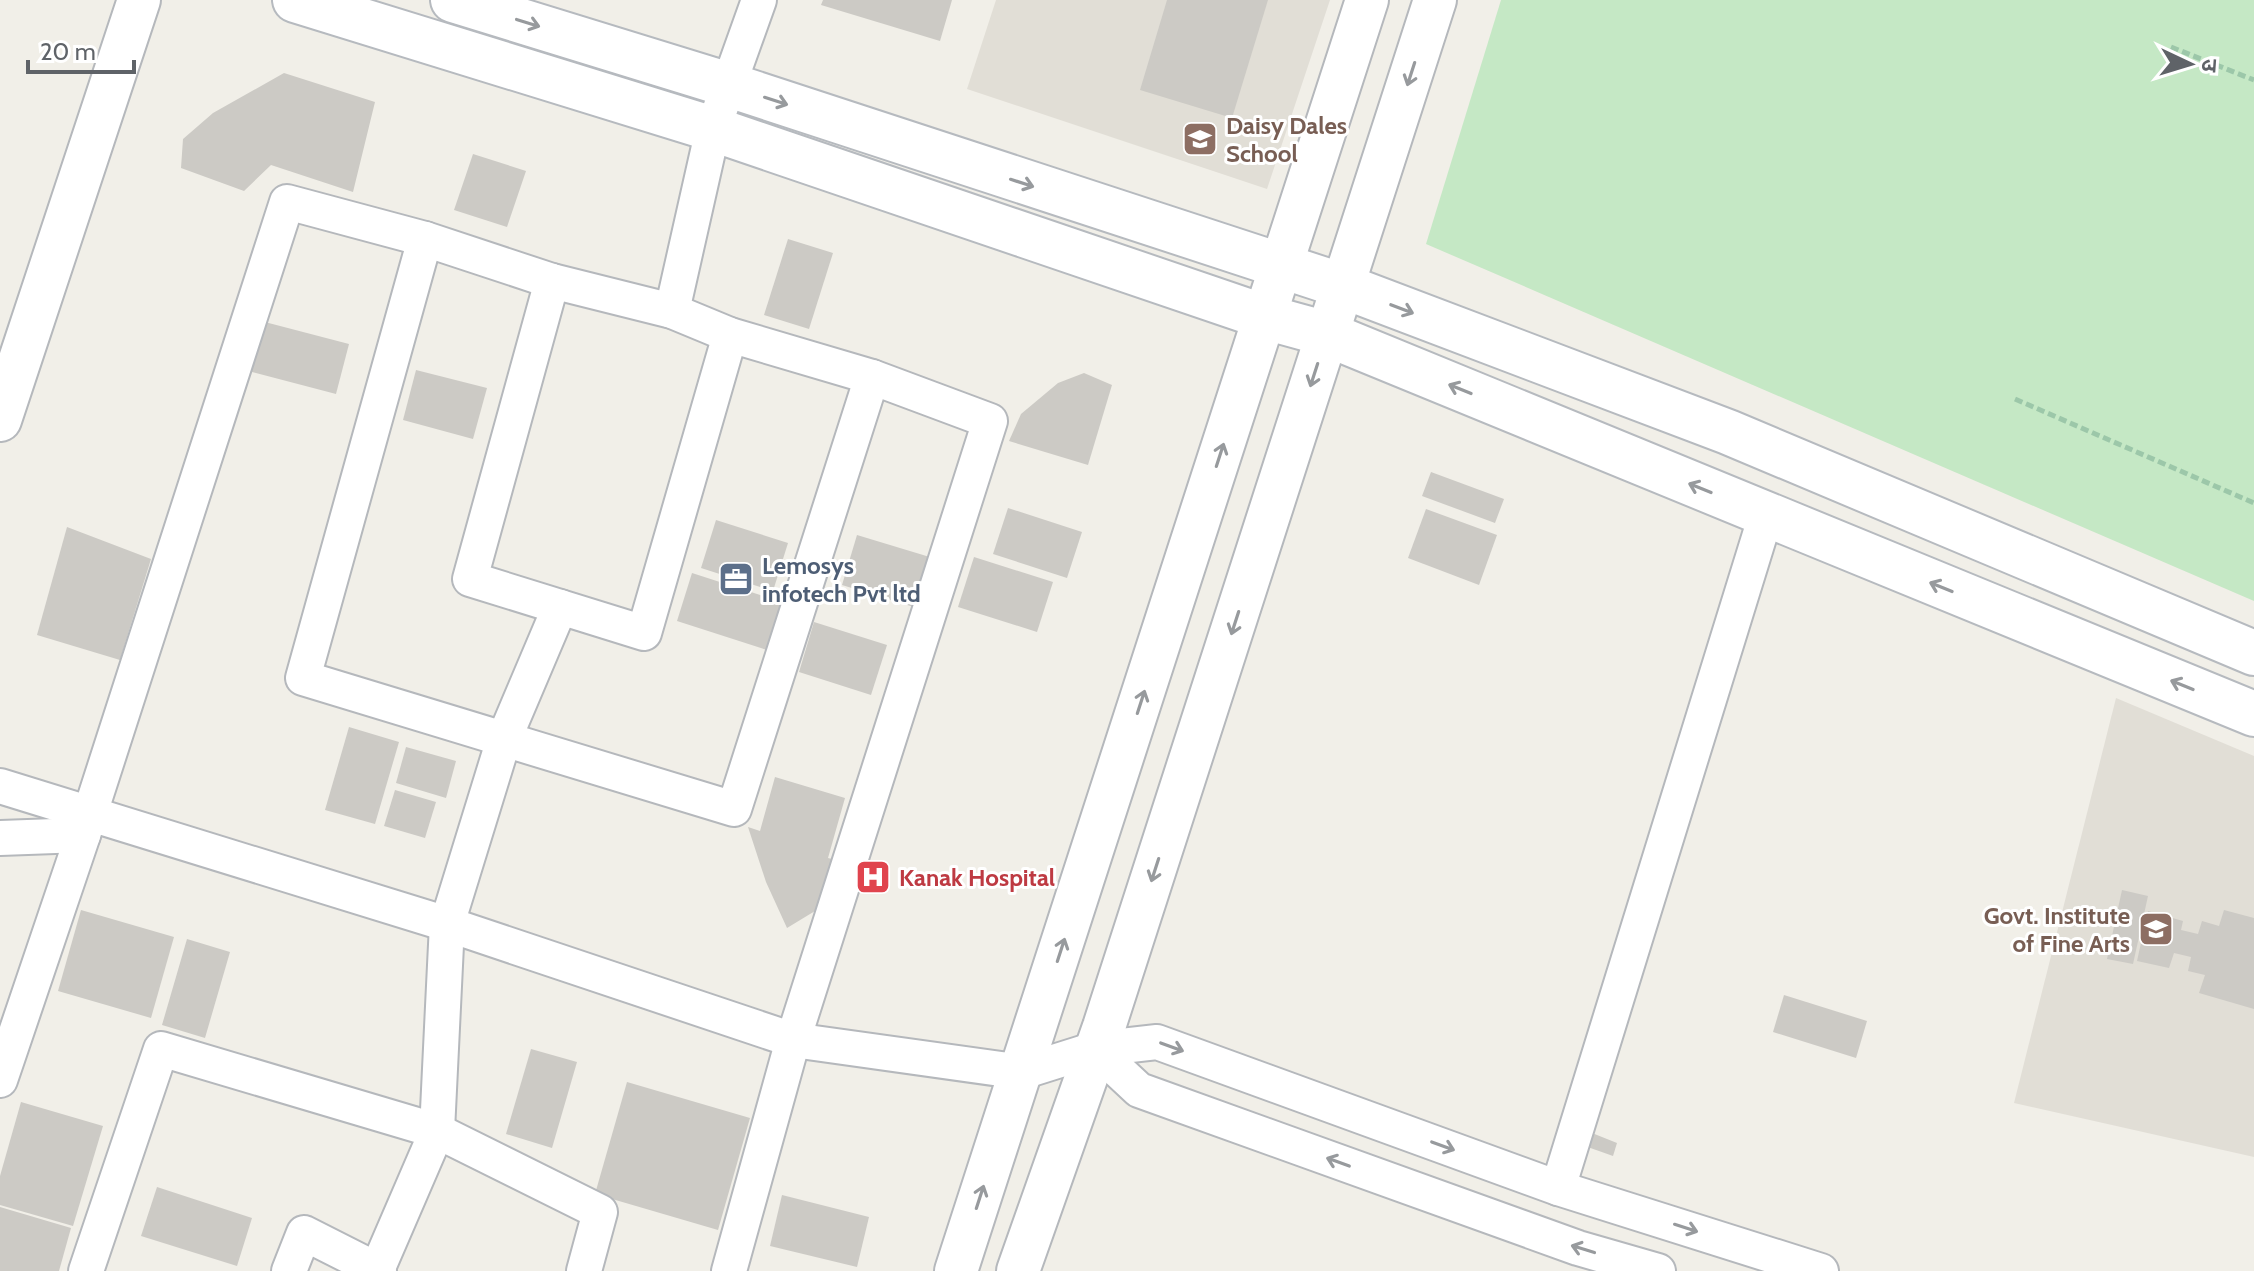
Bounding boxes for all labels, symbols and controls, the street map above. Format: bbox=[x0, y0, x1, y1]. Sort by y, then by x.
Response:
one-way arrow bbox=[514, 16, 540, 31]
scale bar bbox=[28, 24, 134, 74]
north arrow bbox=[2150, 24, 2230, 104]
text: 20 m bbox=[40, 37, 96, 66]
text: उ bbox=[2195, 58, 2223, 74]
one-way arrow bbox=[1403, 61, 1418, 87]
one-way arrow bbox=[763, 94, 788, 109]
place label: Daisy Dales School bbox=[1226, 111, 1347, 168]
school or university icon: Daisy Dales School bbox=[1181, 120, 1219, 158]
one-way arrow bbox=[1010, 176, 1035, 191]
one-way arrow bbox=[1389, 303, 1414, 317]
one-way arrow bbox=[1306, 362, 1321, 387]
one-way arrow bbox=[1448, 381, 1473, 395]
one-way arrow bbox=[1214, 443, 1229, 468]
one-way arrow bbox=[1689, 480, 1713, 494]
place label: Lemosys infotech Pvt ltd bbox=[762, 551, 921, 608]
office icon: Lemosys infotech Pvt ltd bbox=[717, 560, 755, 598]
one-way arrow bbox=[1929, 578, 1954, 593]
one-way arrow bbox=[1226, 610, 1241, 635]
one-way arrow bbox=[2170, 677, 2195, 691]
one-way arrow bbox=[1134, 690, 1149, 716]
one-way arrow bbox=[1147, 857, 1161, 882]
hospital icon: Kanak Hospital bbox=[854, 858, 892, 896]
place label: Kanak Hospital bbox=[899, 863, 1055, 892]
place label: Govt. Institute of Fine Arts bbox=[1984, 901, 2130, 958]
school or university icon: Govt. Institute of Fine Arts bbox=[2137, 910, 2175, 948]
one-way arrow bbox=[1055, 938, 1070, 963]
one-way arrow bbox=[1159, 1041, 1184, 1056]
one-way arrow bbox=[1430, 1139, 1455, 1154]
one-way arrow bbox=[1326, 1154, 1351, 1168]
one-way arrow bbox=[974, 1185, 989, 1210]
one-way arrow bbox=[1672, 1221, 1698, 1236]
one-way arrow bbox=[1571, 1241, 1596, 1255]

